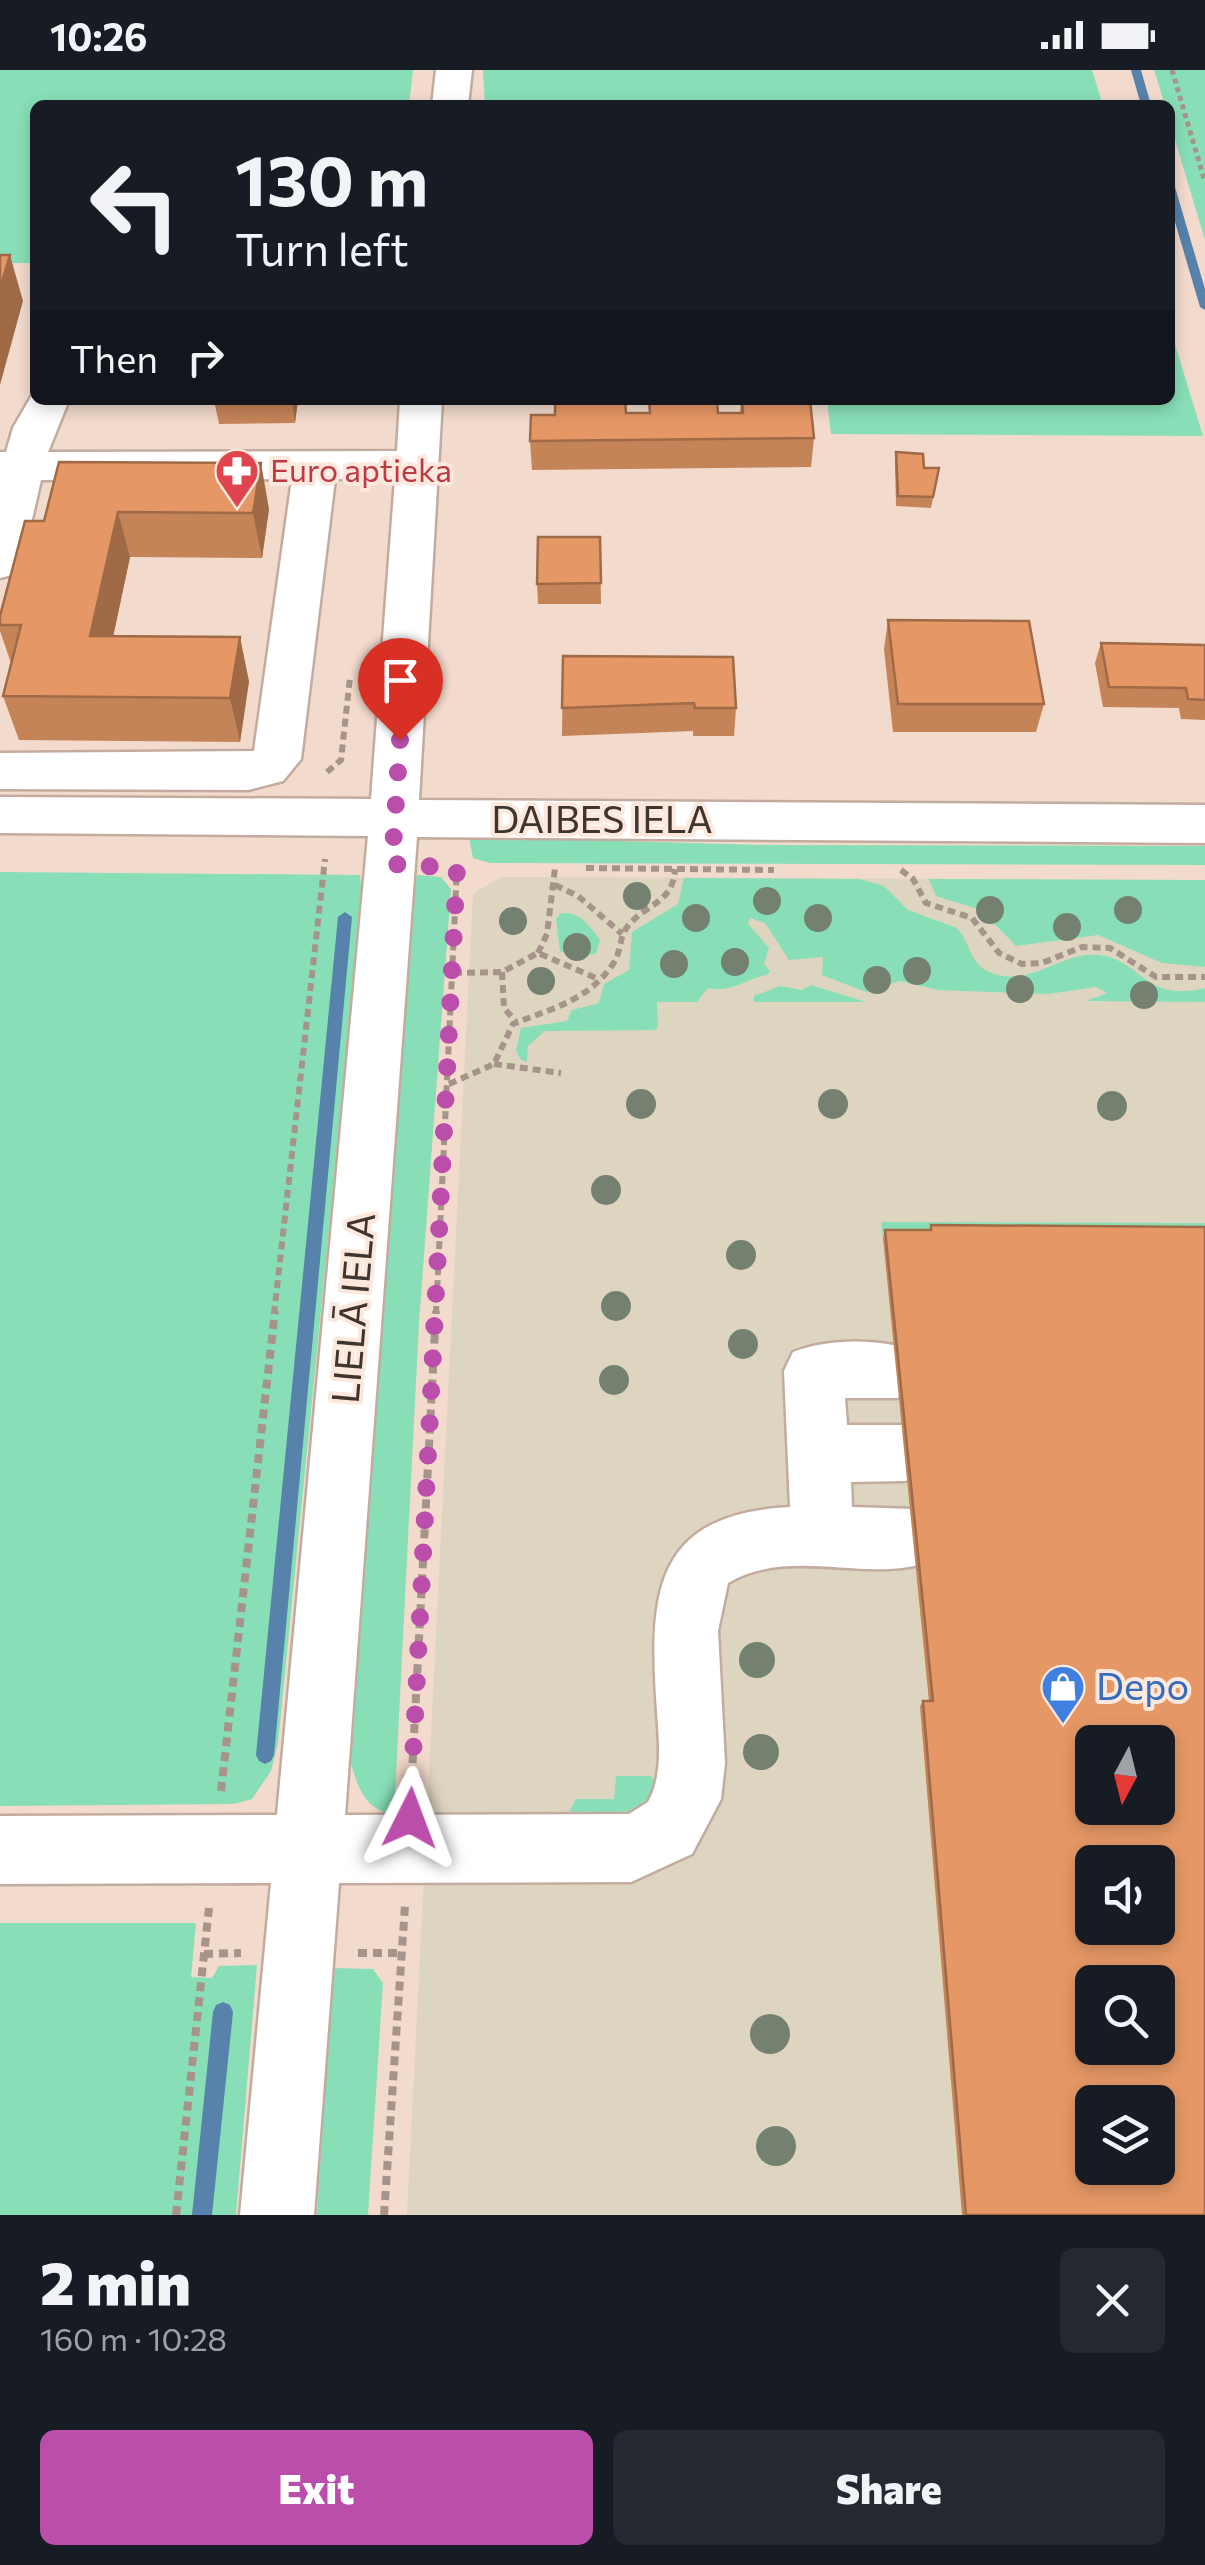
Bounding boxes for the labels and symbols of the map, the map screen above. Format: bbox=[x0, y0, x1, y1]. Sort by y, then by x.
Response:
pharmacy icon: Euro aptieka bbox=[214, 448, 260, 509]
place label: Euro aptieka bbox=[270, 449, 452, 489]
pin bbox=[358, 638, 443, 741]
street label: DAIBES IELA bbox=[491, 794, 713, 841]
street label: LIELĀ IELA bbox=[320, 1210, 383, 1405]
place label: Depo bbox=[1096, 1661, 1189, 1708]
shop icon: Depo bbox=[1040, 1664, 1086, 1725]
north arrow bbox=[1075, 1725, 1175, 1825]
position arrow bbox=[358, 1766, 462, 1870]

